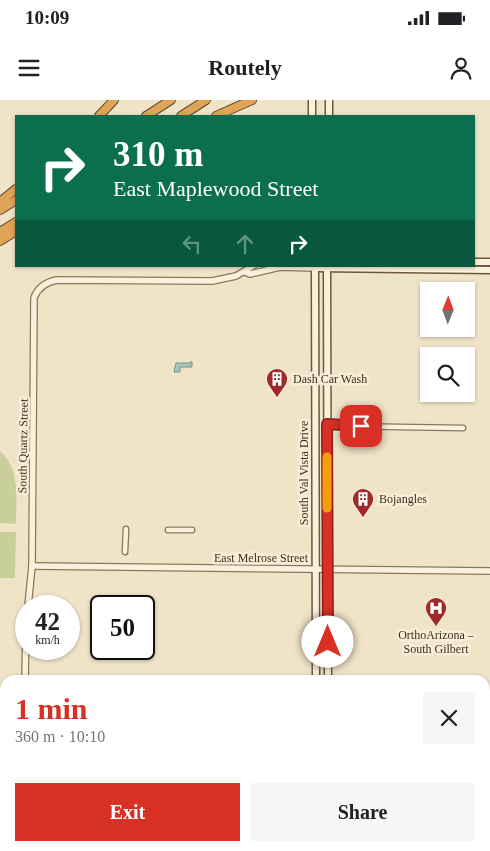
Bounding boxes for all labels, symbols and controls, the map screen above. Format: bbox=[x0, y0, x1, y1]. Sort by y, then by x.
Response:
text: 10:09 bbox=[25, 7, 69, 28]
icon: menu bbox=[15, 54, 43, 82]
icon: person bbox=[447, 54, 475, 82]
text: Routely bbox=[208, 55, 282, 80]
icon: right bbox=[30, 135, 95, 200]
text: 310 m bbox=[113, 135, 203, 174]
text: East Maplewood Street bbox=[113, 176, 318, 201]
icon: left bbox=[178, 230, 206, 258]
icon: ahead bbox=[231, 230, 259, 258]
icon: right bbox=[284, 230, 312, 258]
north arrow bbox=[420, 282, 475, 338]
map controls bbox=[420, 282, 475, 402]
button: search bbox=[420, 347, 475, 402]
building icon: Dash Car Wash bbox=[265, 367, 289, 398]
place label: Dash Car Wash bbox=[293, 372, 367, 386]
street label: South Quartz Street bbox=[15, 398, 31, 493]
pin bbox=[340, 405, 382, 447]
icon: arrive bbox=[347, 412, 375, 440]
street label: South Val Vista Drive bbox=[297, 421, 311, 525]
building icon: Bojangles bbox=[351, 487, 375, 518]
place label: Bojangles bbox=[379, 492, 427, 506]
street label: East Melrose Street bbox=[214, 551, 309, 565]
speed limit sign: 50 bbox=[90, 595, 155, 660]
hospital icon: OrthoArizona – South Gilbert bbox=[424, 596, 448, 627]
text: 42 bbox=[35, 608, 60, 635]
position arrow bbox=[301, 615, 353, 667]
place label: OrthoArizona – South Gilbert bbox=[398, 628, 475, 656]
text: km/h bbox=[35, 633, 60, 647]
text: 1 min bbox=[15, 692, 88, 725]
button: close bbox=[423, 692, 475, 744]
text: 360 m · 10:10 bbox=[15, 728, 105, 745]
button: Exit bbox=[15, 783, 240, 841]
button: Share bbox=[250, 783, 475, 841]

